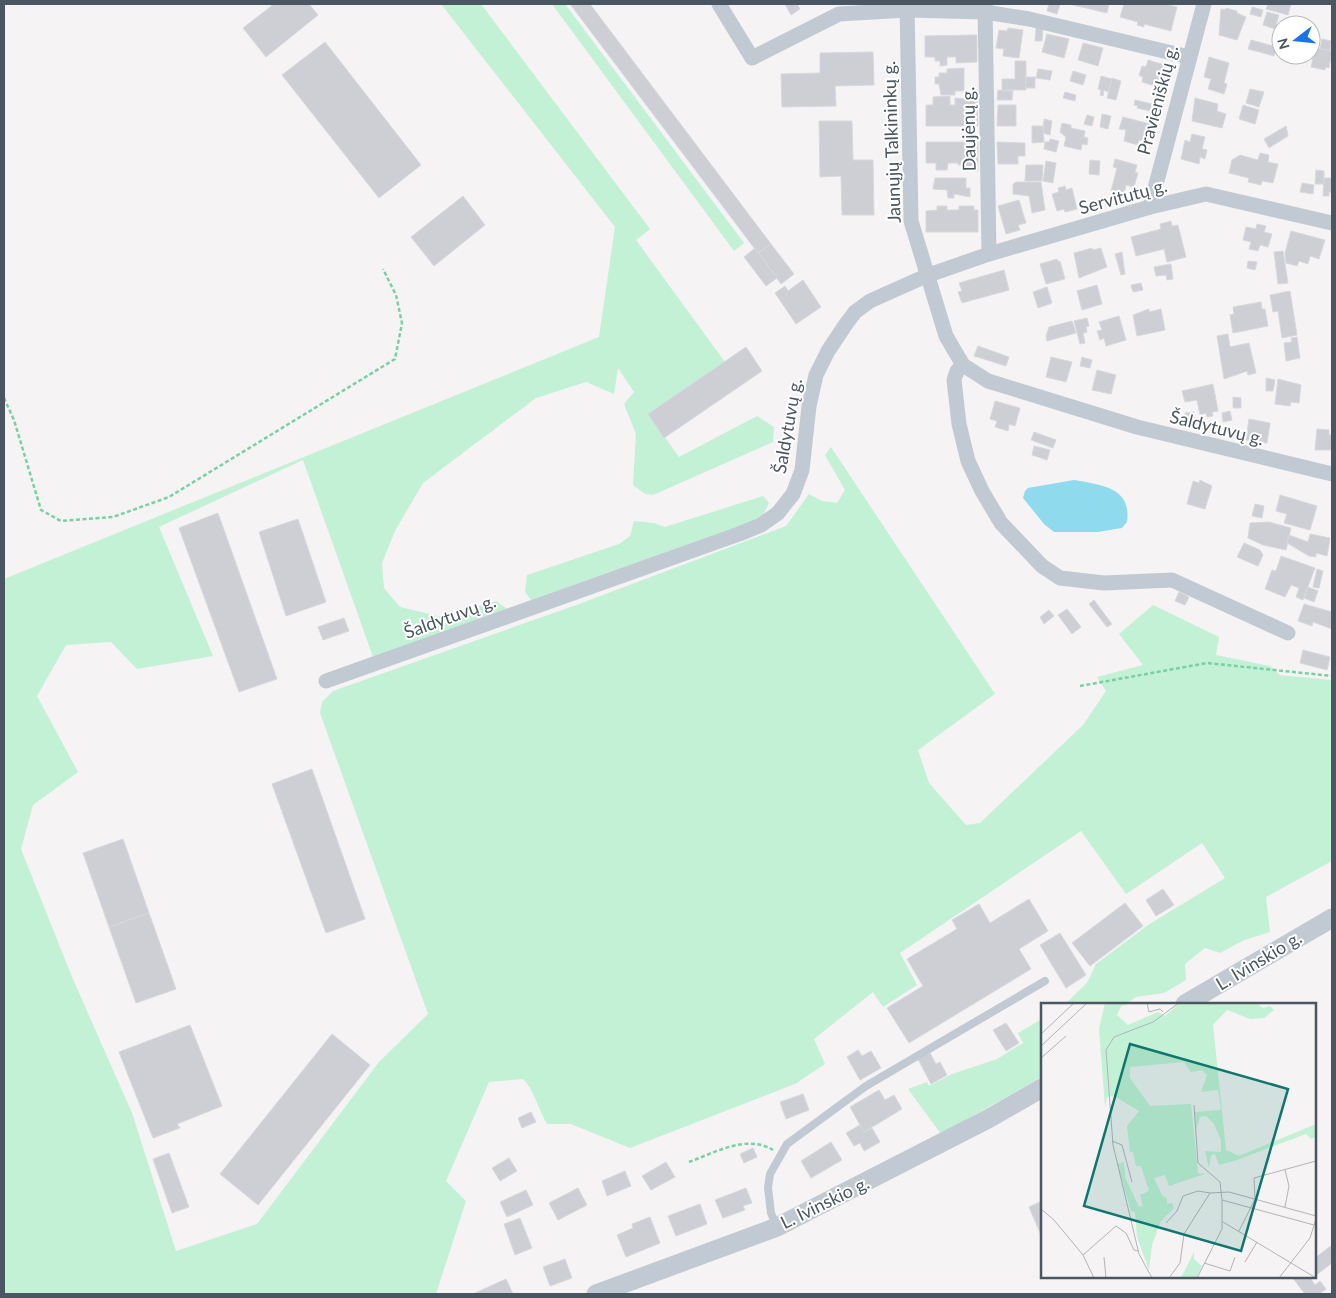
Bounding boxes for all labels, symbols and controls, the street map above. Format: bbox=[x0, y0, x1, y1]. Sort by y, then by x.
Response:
north arrow bbox=[1271, 15, 1321, 65]
text: N bbox=[1273, 36, 1293, 51]
street label: Pravieniškių g. bbox=[1132, 42, 1182, 157]
street label: Jaunųjų Talkininkų g. bbox=[877, 61, 905, 224]
street label: Daujėnų g. bbox=[956, 87, 980, 171]
street label: Servitutų g. bbox=[1076, 174, 1169, 218]
street label: Šaldytuvų g. bbox=[768, 377, 806, 475]
street label: Šaldytuvų g. bbox=[1168, 405, 1267, 449]
street label: Šaldytuvų g. bbox=[401, 589, 499, 643]
street label: L. Ivinskio g. bbox=[1212, 926, 1305, 994]
inset map bbox=[1041, 1003, 1316, 1278]
street label: L. Ivinskio g. bbox=[776, 1171, 873, 1233]

